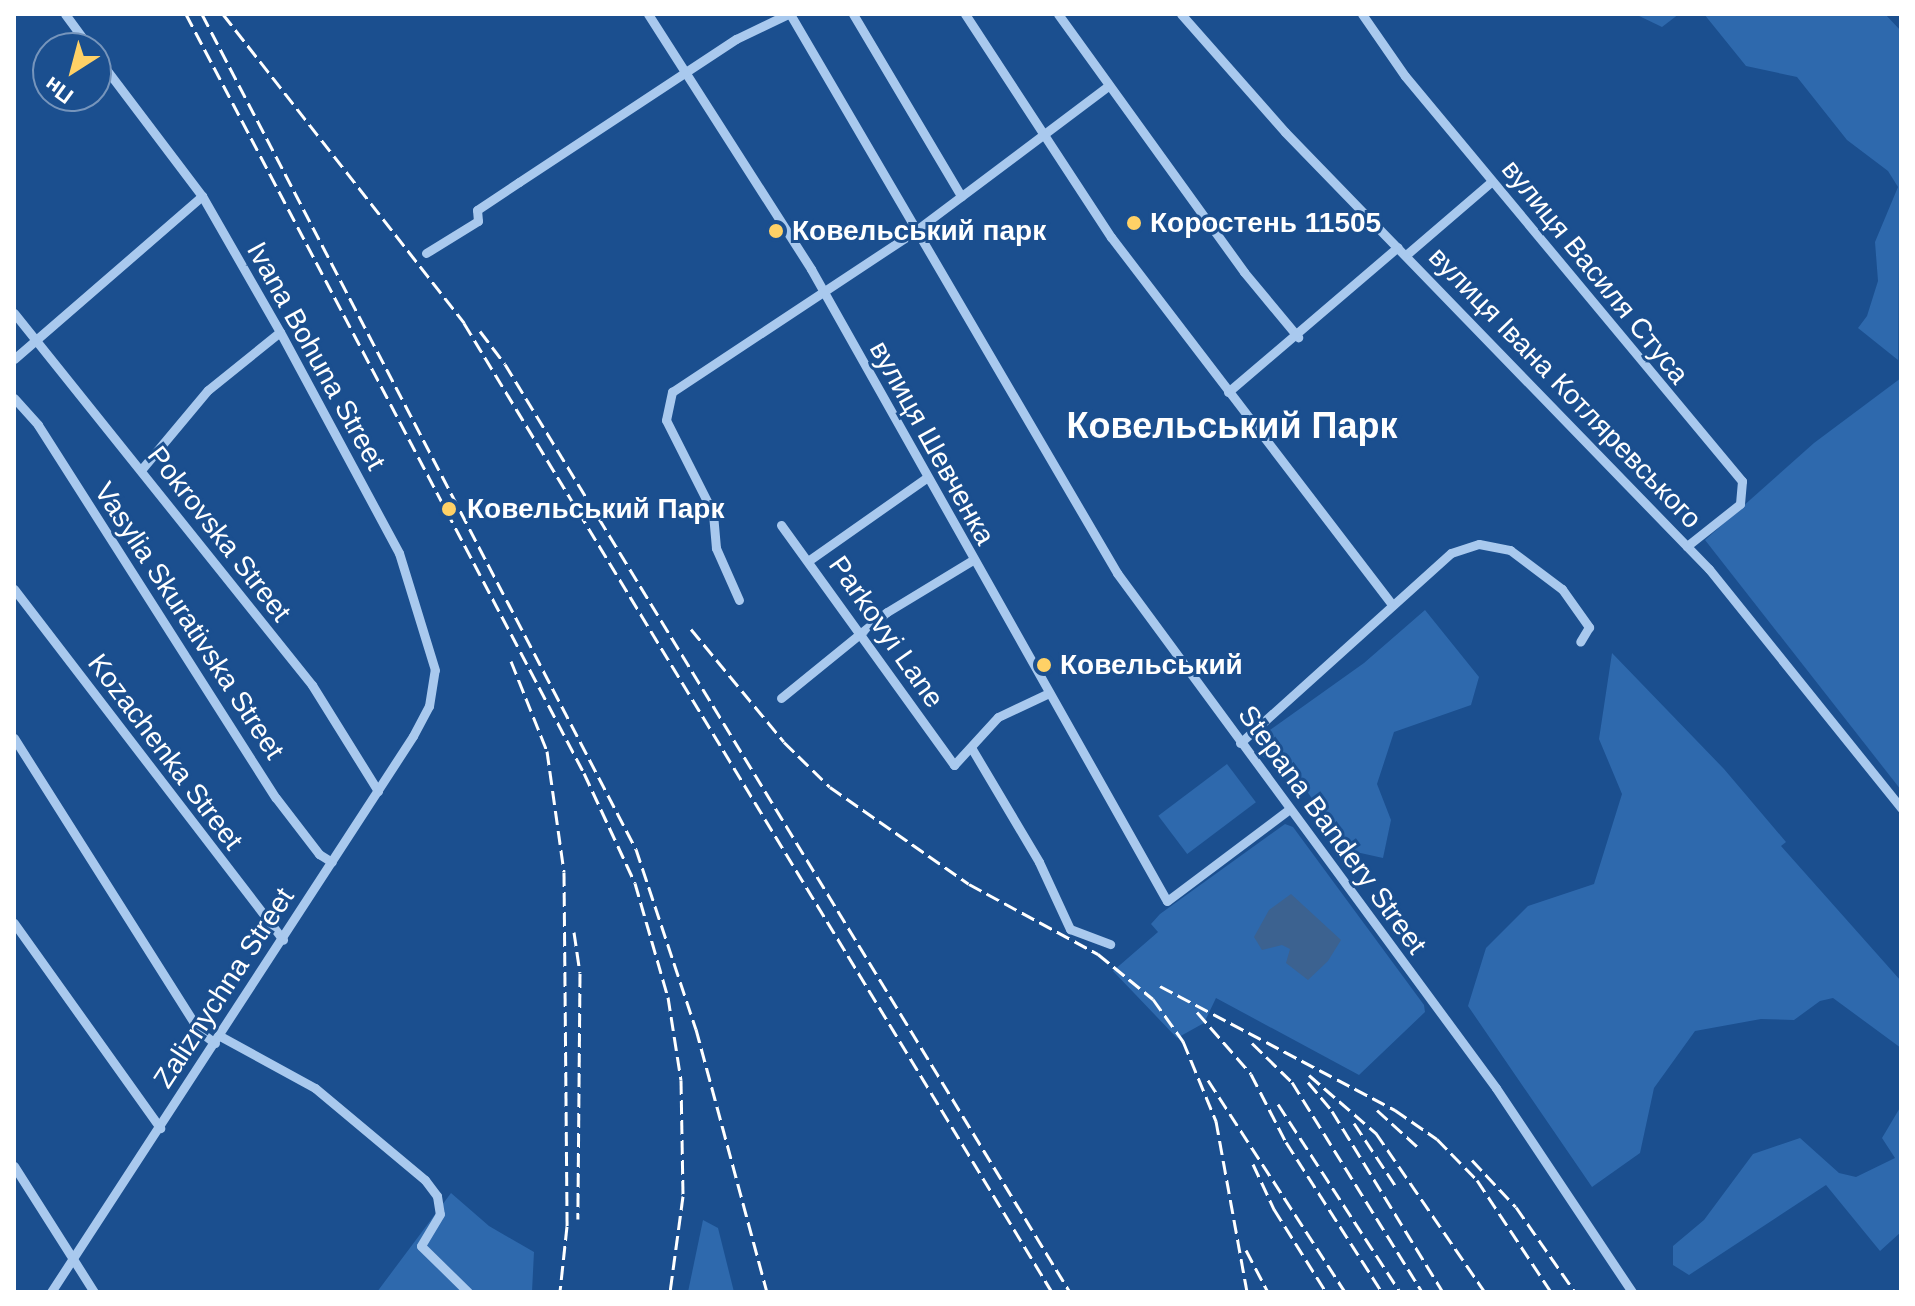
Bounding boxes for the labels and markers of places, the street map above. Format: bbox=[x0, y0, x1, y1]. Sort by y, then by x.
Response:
place label: Коростень 11505 bbox=[1150, 206, 1381, 240]
place label: Ковельський парк bbox=[792, 214, 1046, 248]
marker: Коростень 11505 bbox=[1125, 214, 1143, 232]
marker: Ковельський парк bbox=[767, 222, 785, 240]
place label: Ковельський Парк bbox=[467, 492, 724, 526]
marker: Ковельський Парк bbox=[438, 498, 460, 520]
place label: Ковельський bbox=[1060, 648, 1243, 682]
marker: Ковельський bbox=[1035, 656, 1053, 674]

